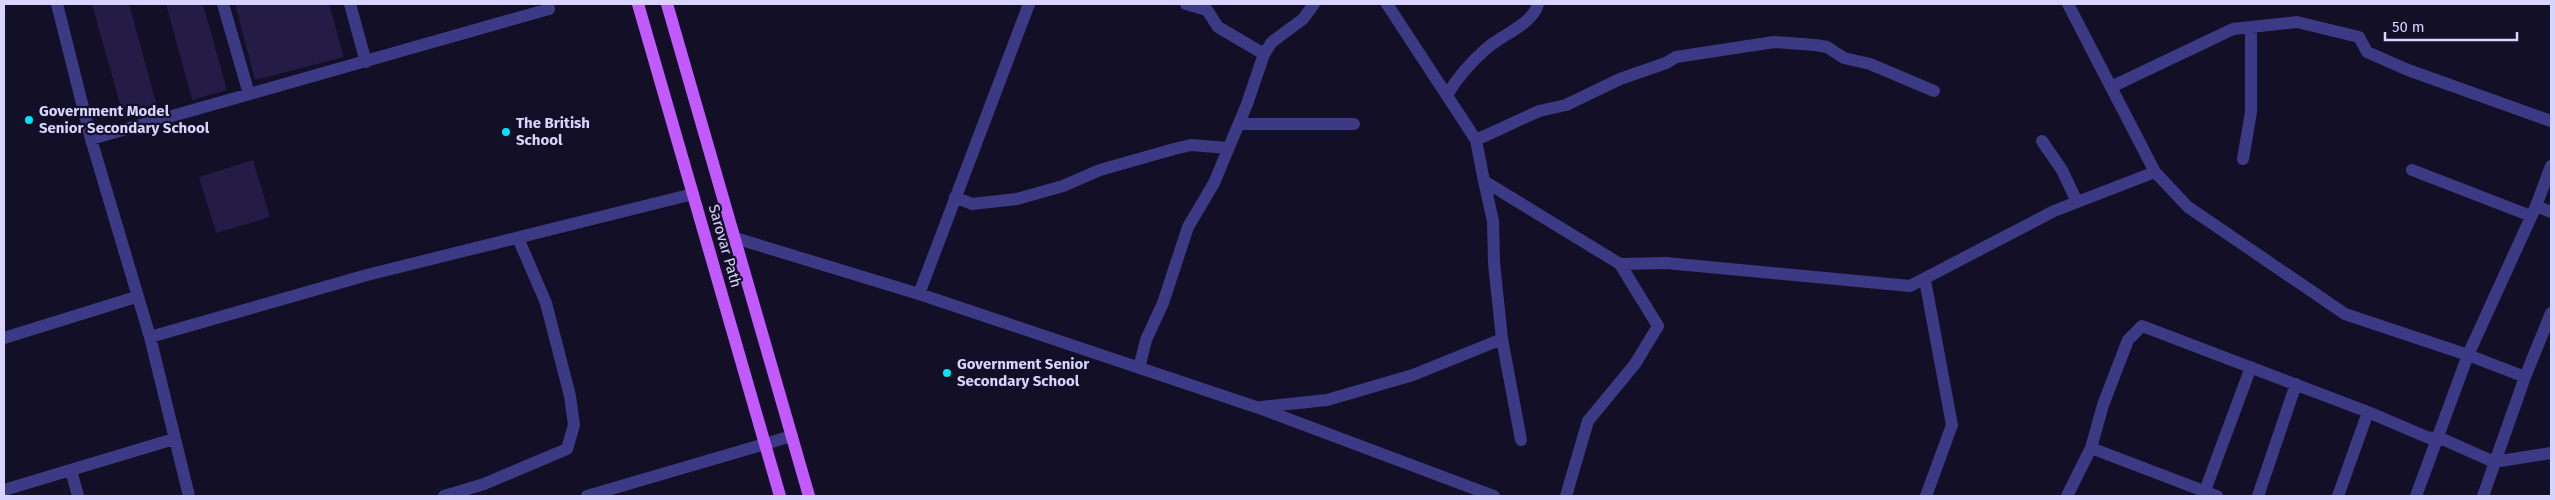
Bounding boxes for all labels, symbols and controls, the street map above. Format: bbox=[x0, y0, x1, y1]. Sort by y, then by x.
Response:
scale bar bbox=[2385, 10, 2518, 42]
text: 50 m bbox=[2392, 18, 2425, 36]
place label: Government Model Senior Secondary School bbox=[39, 102, 210, 137]
marker: Government Model Senior Secondary School bbox=[23, 114, 35, 126]
place label: The British School bbox=[516, 114, 590, 149]
marker: The British School bbox=[500, 126, 512, 138]
street label: Sarovar Path bbox=[705, 202, 745, 290]
place label: Government Senior Secondary School bbox=[957, 355, 1090, 390]
marker: Government Senior Secondary School bbox=[941, 367, 953, 379]

